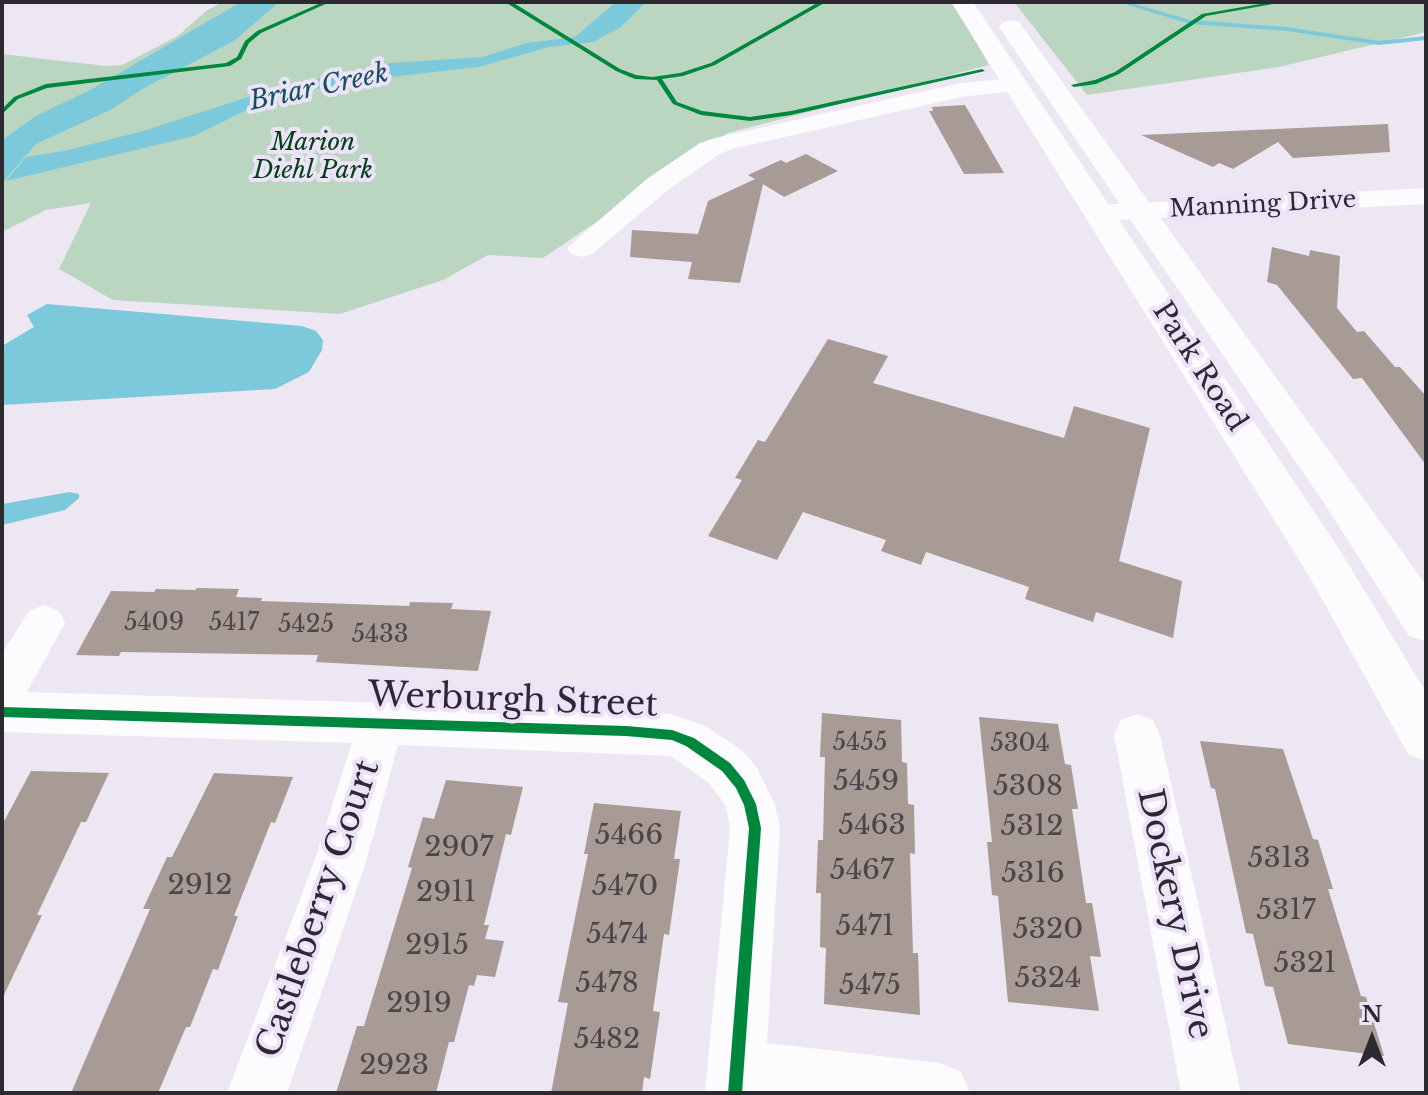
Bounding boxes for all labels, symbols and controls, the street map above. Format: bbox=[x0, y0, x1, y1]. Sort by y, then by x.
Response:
water label: Briar Creek bbox=[247, 58, 391, 118]
park label: Marion Diehl Park bbox=[253, 129, 373, 185]
street label: Manning Drive bbox=[1169, 186, 1357, 224]
street label: Park Road bbox=[1145, 296, 1253, 438]
house number: 5409 bbox=[124, 609, 184, 637]
house number: 5417 bbox=[209, 609, 259, 637]
house number: 5425 bbox=[278, 611, 334, 639]
house number: 5433 bbox=[351, 621, 409, 649]
street label: Werburgh Street bbox=[367, 676, 659, 726]
house number: 5455 bbox=[833, 729, 887, 757]
house number: 5304 bbox=[990, 730, 1050, 758]
street label: Castleberry Court bbox=[249, 755, 389, 1063]
house number: 5459 bbox=[833, 765, 899, 799]
house number: 5308 bbox=[993, 770, 1063, 804]
street label: Dockery Drive bbox=[1128, 785, 1220, 1043]
house number: 5463 bbox=[838, 809, 906, 843]
house number: 5312 bbox=[1001, 810, 1063, 844]
house number: 5466 bbox=[595, 819, 663, 853]
house number: 2907 bbox=[424, 831, 494, 865]
house number: 5313 bbox=[1248, 842, 1310, 876]
house number: 5467 bbox=[830, 854, 894, 888]
house number: 5316 bbox=[1001, 857, 1065, 891]
house number: 2912 bbox=[168, 869, 232, 903]
house number: 5470 bbox=[592, 870, 658, 904]
house number: 2911 bbox=[416, 876, 476, 910]
house number: 5317 bbox=[1256, 894, 1316, 928]
house number: 5471 bbox=[836, 910, 894, 944]
house number: 5320 bbox=[1013, 913, 1083, 947]
house number: 5474 bbox=[586, 918, 648, 952]
house number: 2915 bbox=[405, 929, 469, 963]
house number: 5321 bbox=[1274, 947, 1336, 981]
house number: 5324 bbox=[1015, 962, 1081, 996]
house number: 5478 bbox=[575, 967, 639, 1001]
house number: 5475 bbox=[839, 969, 901, 1003]
house number: 2919 bbox=[386, 987, 452, 1021]
north arrow bbox=[1332, 999, 1412, 1079]
text: N bbox=[1362, 1001, 1382, 1028]
house number: 5482 bbox=[574, 1023, 640, 1057]
house number: 2923 bbox=[359, 1049, 429, 1083]

